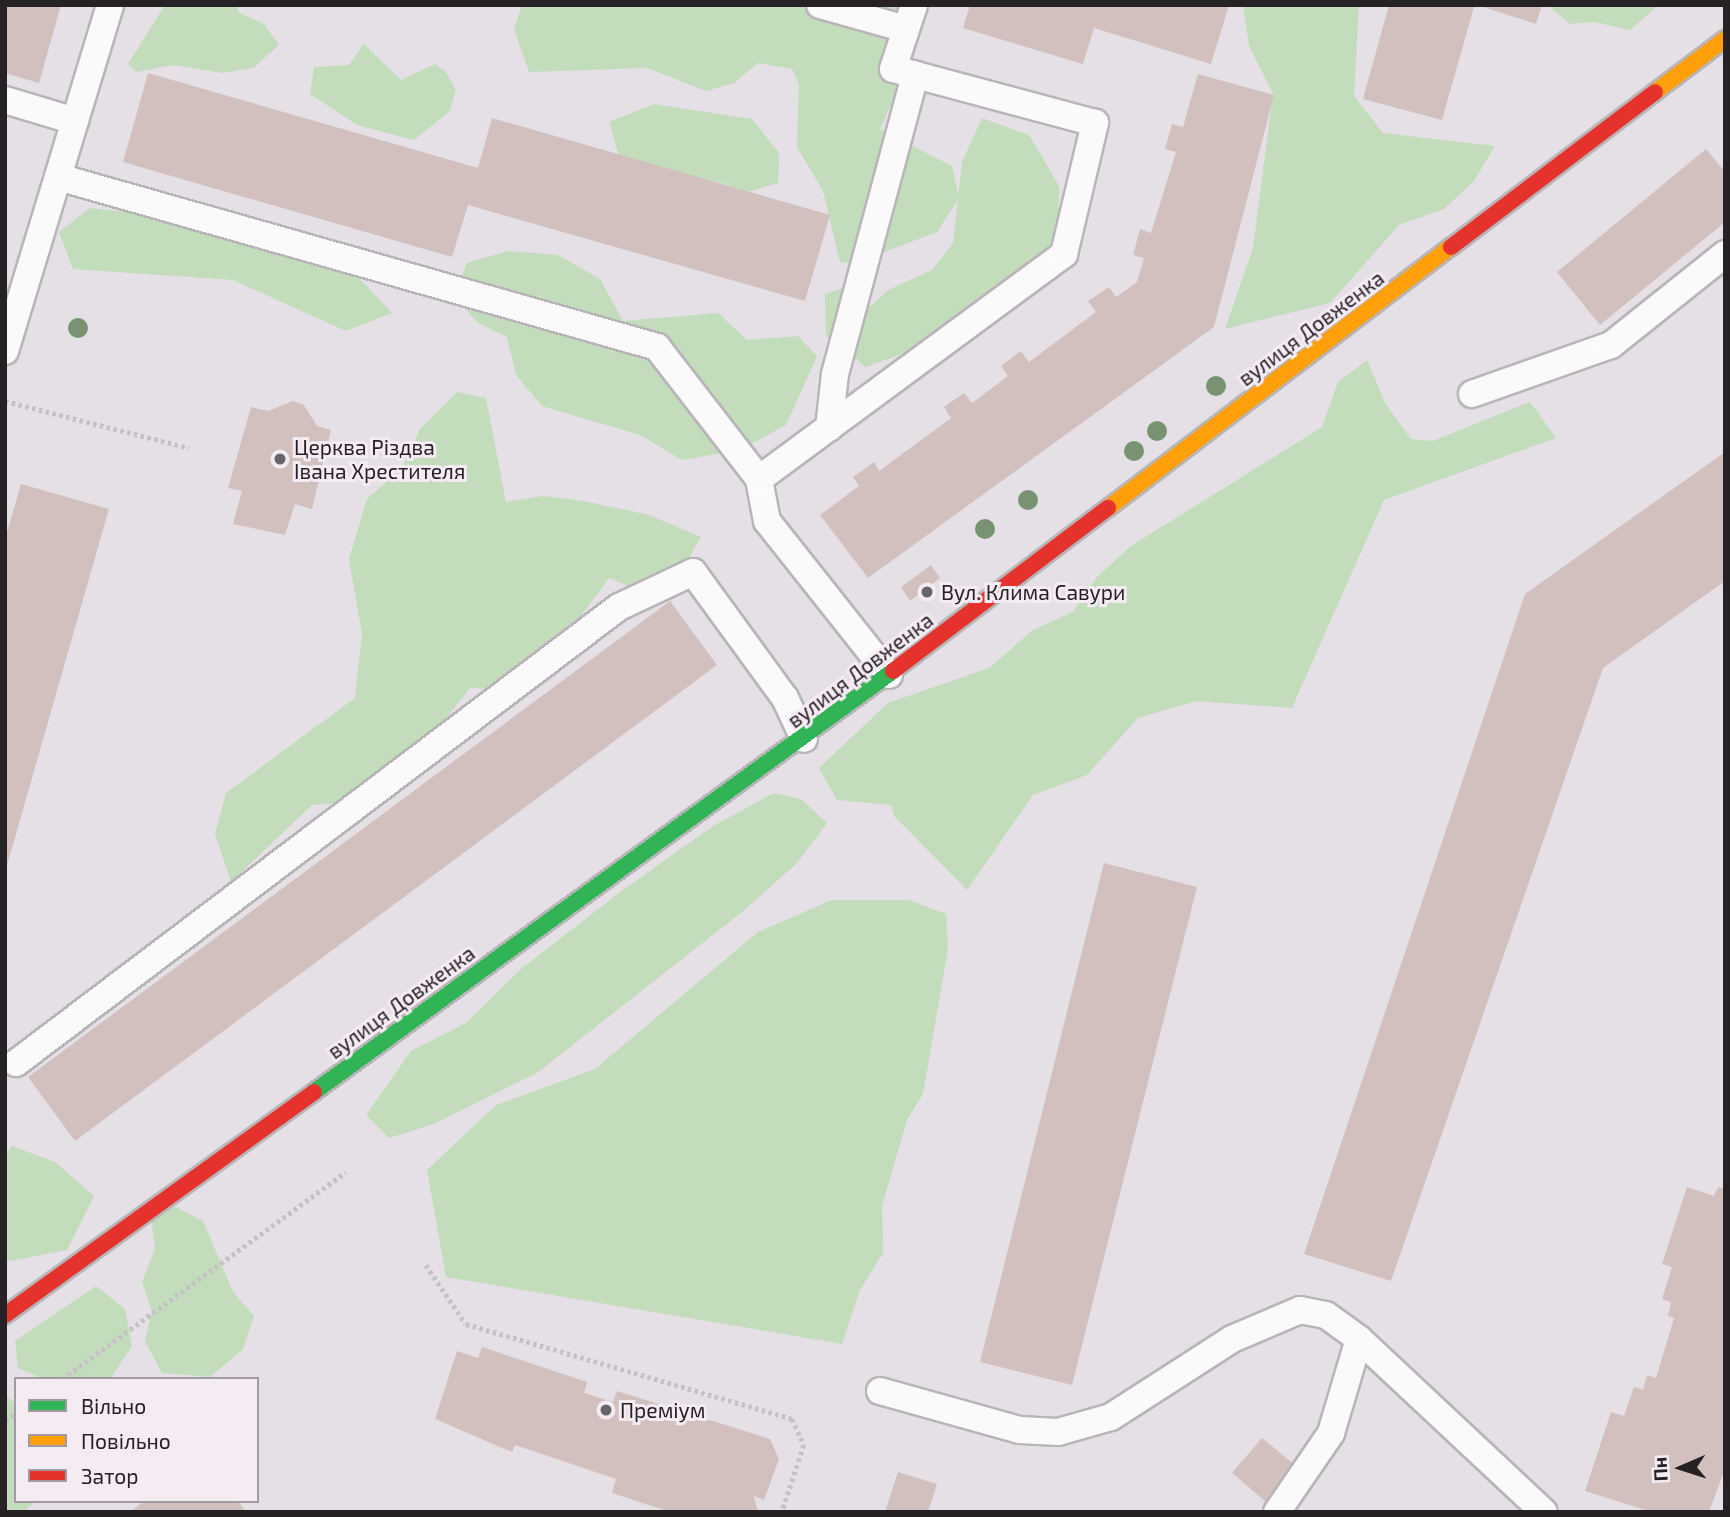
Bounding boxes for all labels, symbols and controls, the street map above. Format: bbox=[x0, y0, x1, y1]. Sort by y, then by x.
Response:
street label: вулиця Довженка bbox=[1233, 265, 1389, 391]
place label: Церква Різдва Івана Хрестителя bbox=[294, 434, 465, 484]
marker: Церква Різдва Івана Хрестителя bbox=[272, 451, 288, 467]
place label: Вул. Клима Савури bbox=[941, 579, 1125, 605]
marker: Вул. Клима Савури bbox=[919, 584, 935, 600]
street label: вулиця Довженка bbox=[782, 607, 938, 733]
street label: вулиця Довженка bbox=[323, 940, 479, 1064]
legend bbox=[14, 1377, 259, 1503]
text: Вільно bbox=[81, 1393, 146, 1418]
place label: Преміум bbox=[620, 1397, 705, 1423]
marker: Преміум bbox=[598, 1402, 614, 1418]
text: Повільно bbox=[81, 1428, 171, 1453]
north arrow bbox=[1646, 1433, 1716, 1503]
text: Пн bbox=[1647, 1456, 1672, 1482]
text: Затор bbox=[81, 1463, 139, 1488]

